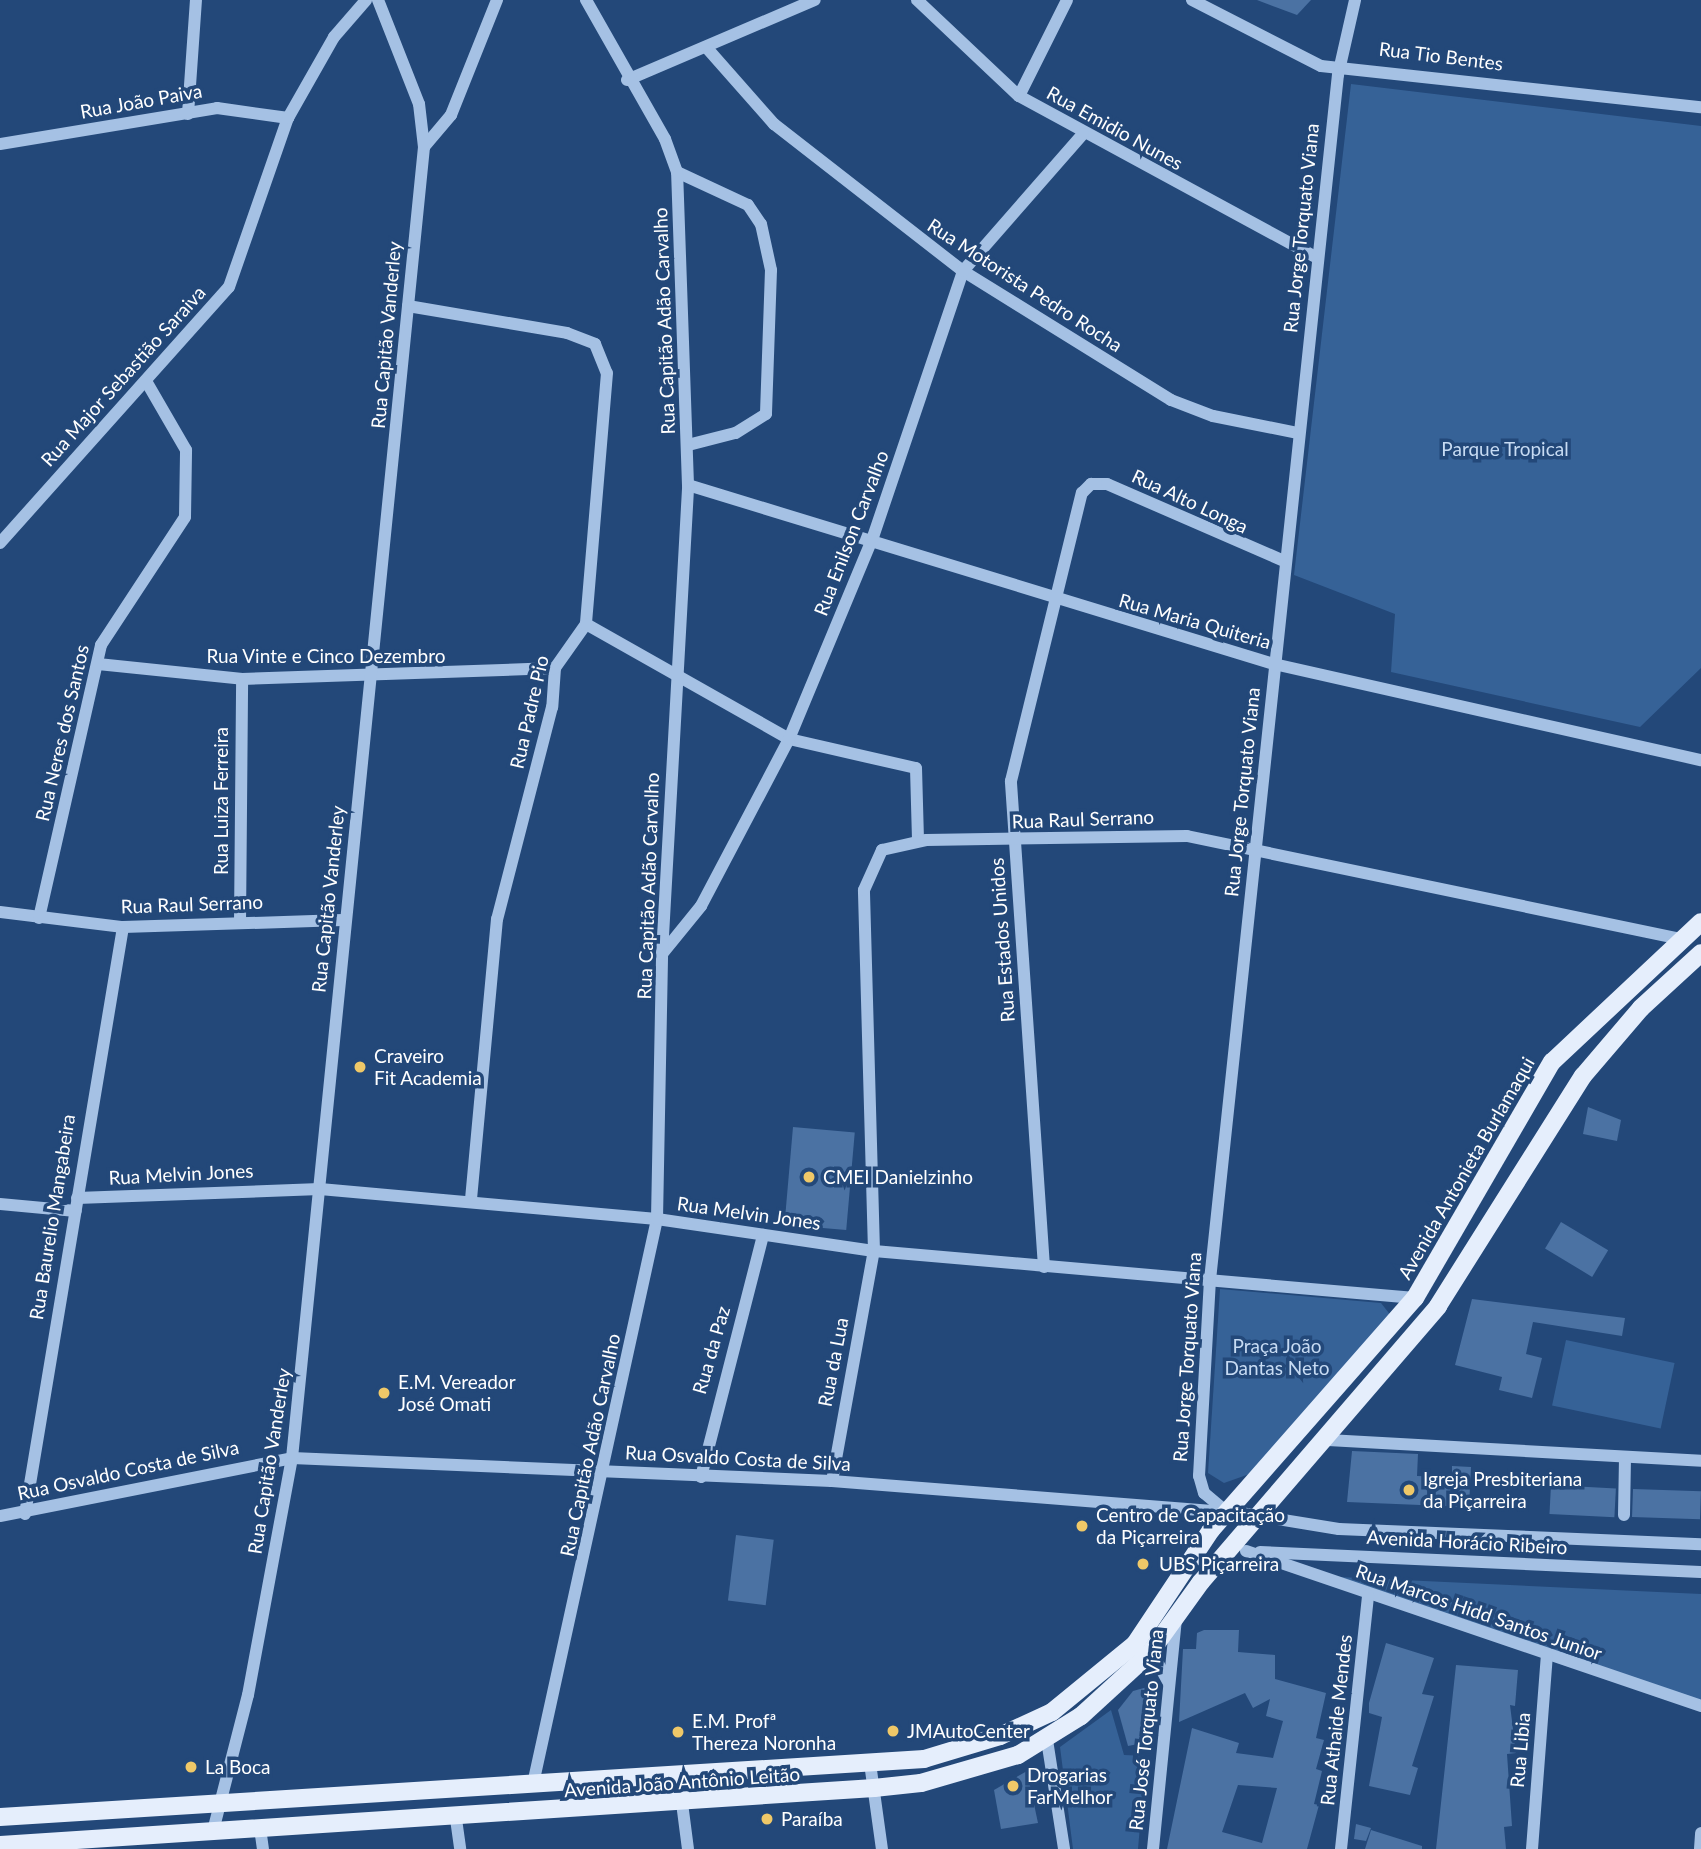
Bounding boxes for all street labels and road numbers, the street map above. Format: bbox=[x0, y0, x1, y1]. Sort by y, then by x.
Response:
street label: Rua Tio Bentes bbox=[1377, 37, 1505, 75]
street label: Rua João Paiva bbox=[78, 79, 204, 123]
street label: Rua Emidio Nunes bbox=[1043, 81, 1187, 175]
street label: Rua Jorge Torquato Viana bbox=[1279, 121, 1323, 335]
street label: Rua Capitão Adão Carvalho bbox=[649, 207, 679, 435]
street label: Rua Motorista Pedro Rocha bbox=[923, 213, 1127, 357]
street label: Rua Capitão Vanderley bbox=[366, 240, 406, 430]
street label: Rua Major Sebastião Saraiva bbox=[36, 281, 210, 471]
street label: Rua Enilson Carvalho bbox=[809, 447, 893, 619]
street label: Rua Alto Longa bbox=[1128, 464, 1252, 538]
street label: Rua Maria Quiteria bbox=[1116, 588, 1274, 654]
street label: Rua Neres dos Santos bbox=[31, 642, 93, 824]
street label: Rua Vinte e Cinco Dezembro bbox=[206, 645, 446, 667]
street label: Rua Padre Pio bbox=[505, 653, 553, 771]
street label: Rua Jorge Torquato Viana bbox=[1220, 685, 1264, 899]
street label: Rua Luiza Ferreira bbox=[210, 727, 232, 875]
street label: Rua Capitão Adão Carvalho bbox=[633, 772, 663, 1000]
street label: Rua Capitão Vanderley bbox=[307, 804, 349, 994]
street label: Rua Raul Serrano bbox=[1011, 805, 1155, 833]
street label: Rua Estados Unidos bbox=[985, 857, 1019, 1023]
street label: Rua Raul Serrano bbox=[120, 890, 264, 918]
street label: Avenida Antonieta Burlamaqui bbox=[1393, 1053, 1539, 1283]
street label: Rua Baurelio Mangabeira bbox=[24, 1113, 80, 1321]
street label: Rua Melvin Jones bbox=[108, 1159, 254, 1189]
street label: Rua Melvin Jones bbox=[675, 1192, 823, 1234]
street label: Rua Jorge Torquato Viana bbox=[1168, 1250, 1206, 1464]
street label: Rua da Paz bbox=[688, 1303, 734, 1397]
street label: Rua da Lua bbox=[813, 1315, 853, 1409]
street label: Rua Capitão Adão Carvalho bbox=[555, 1331, 625, 1559]
street label: Rua Capitão Vanderley bbox=[243, 1366, 295, 1556]
street label: Rua Osvaldo Costa de Silva bbox=[15, 1435, 241, 1505]
street label: Rua Osvaldo Costa de Silva bbox=[625, 1441, 851, 1475]
street label: Avenida Horácio Ribeiro bbox=[1366, 1525, 1568, 1559]
street label: Rua Marcos Hidd Santos Junior bbox=[1353, 1559, 1605, 1665]
street label: Rua José Torquato Viana bbox=[1124, 1627, 1168, 1833]
street label: Rua Athaide Mendes bbox=[1316, 1633, 1356, 1807]
street label: Rua Libia bbox=[1505, 1711, 1535, 1789]
street label: Avenida João Antônio Leitão bbox=[563, 1762, 801, 1802]

